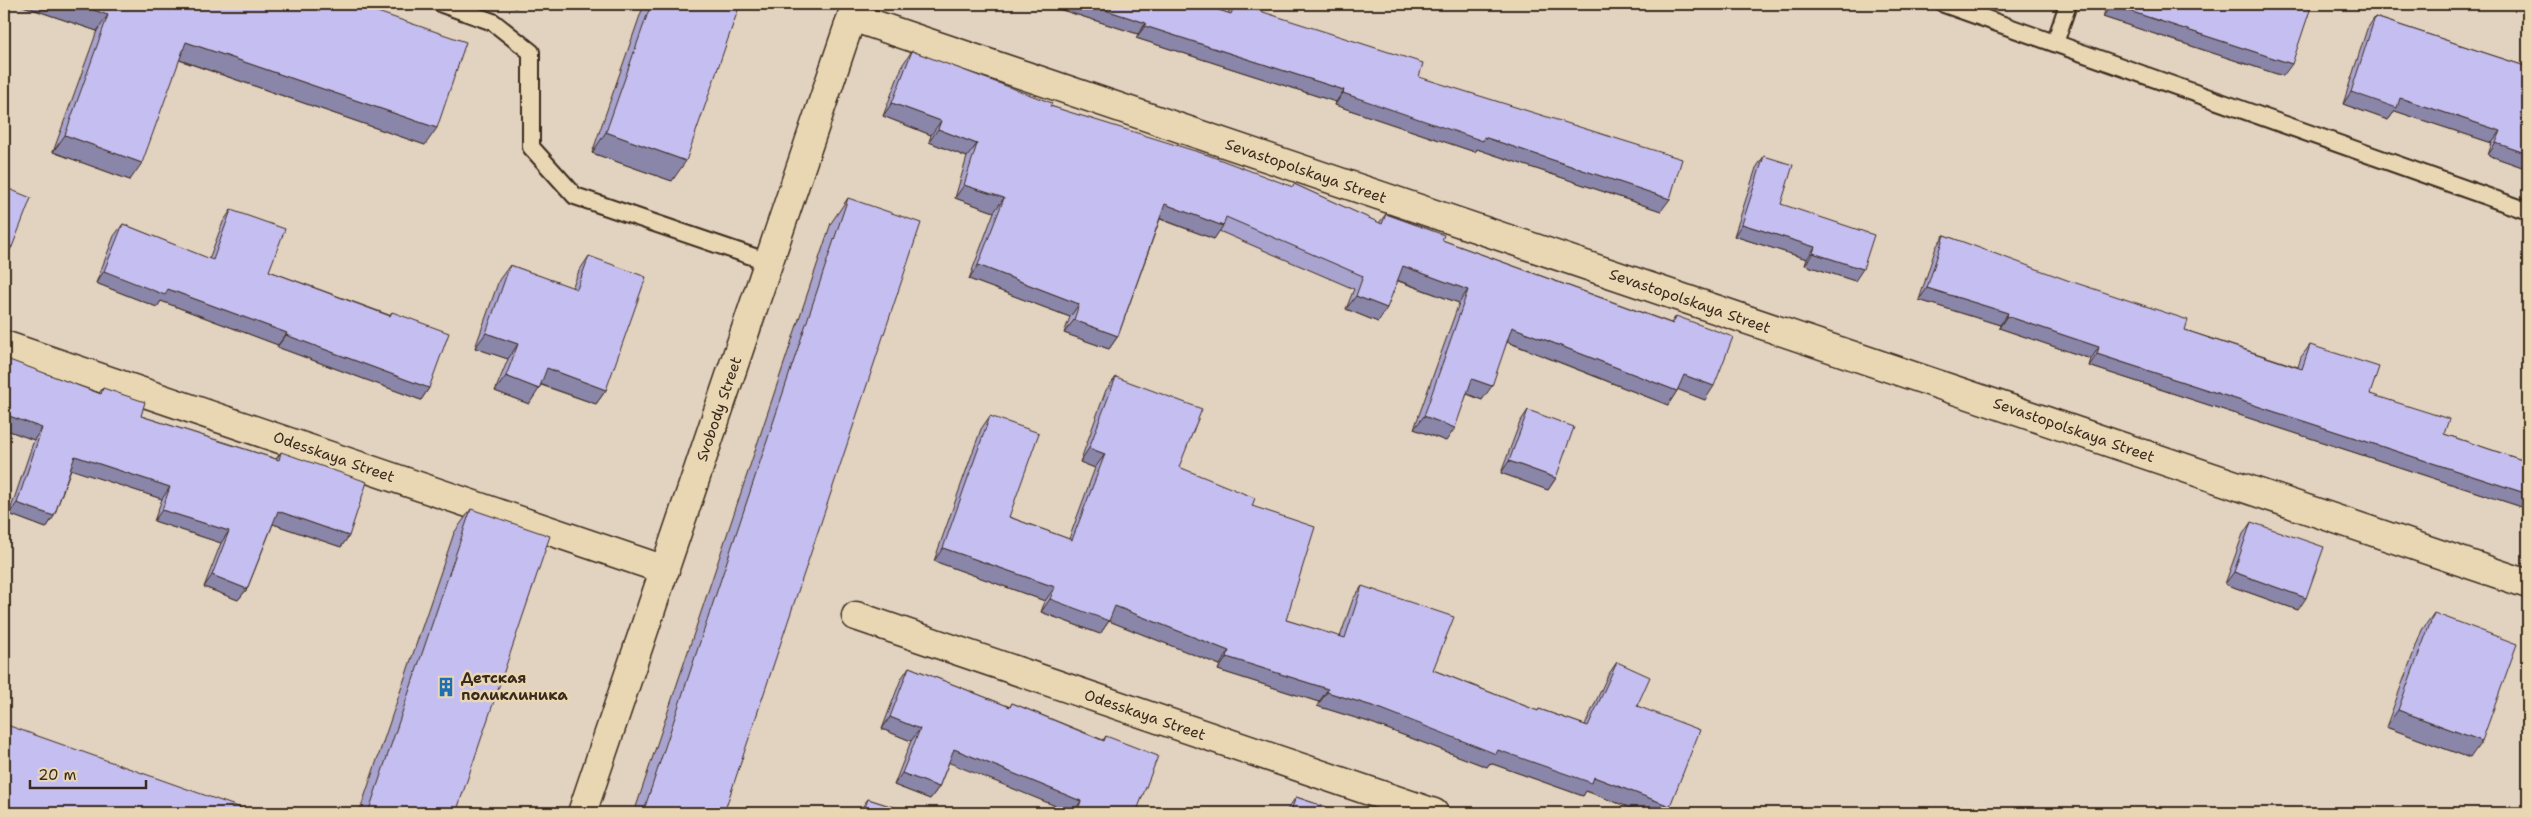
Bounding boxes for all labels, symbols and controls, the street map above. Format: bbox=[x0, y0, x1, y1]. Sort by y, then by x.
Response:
street label: Sevastopolskaya Street bbox=[1223, 134, 1389, 208]
street label: Sevastopolskaya Street bbox=[1607, 264, 1773, 338]
street label: Svobody Street bbox=[692, 354, 746, 464]
street label: Sevastopolskaya Street bbox=[1991, 393, 2157, 467]
street label: Odesskaya Street bbox=[271, 427, 397, 487]
place label: Детская поликлиника bbox=[461, 668, 568, 705]
building icon: Детская поликлиника bbox=[435, 676, 457, 698]
street label: Odesskaya Street bbox=[1082, 685, 1208, 745]
scale bar bbox=[30, 757, 146, 789]
text: 20 m bbox=[38, 765, 77, 785]

